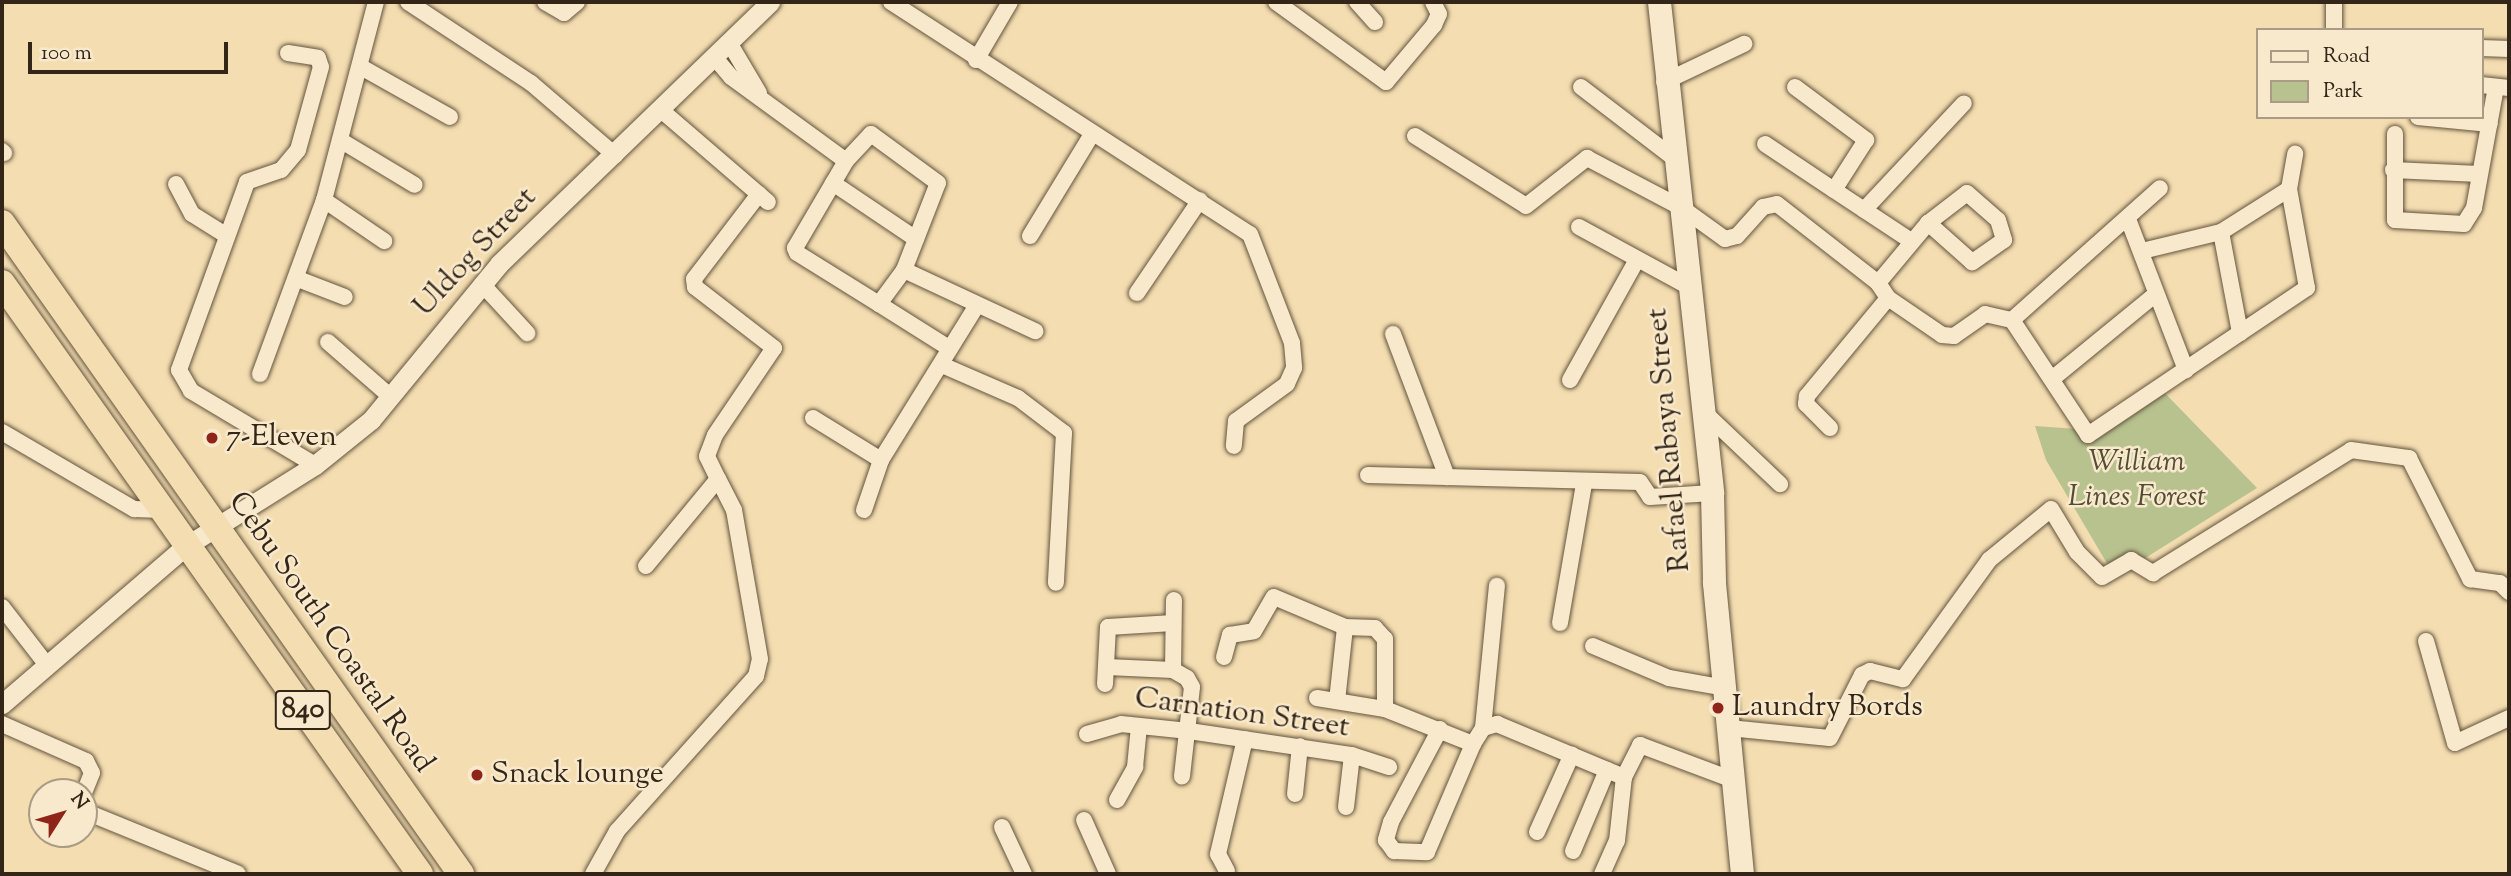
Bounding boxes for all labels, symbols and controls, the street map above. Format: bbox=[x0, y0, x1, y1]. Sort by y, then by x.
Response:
scale bar bbox=[32, 28, 231, 72]
legend bbox=[2256, 28, 2483, 119]
text: 100 m bbox=[41, 39, 92, 69]
text: Road bbox=[2323, 42, 2370, 72]
text: Park bbox=[2323, 77, 2363, 107]
street label: Uldog Street bbox=[407, 181, 545, 325]
street label: Rafael Rabaya Street bbox=[1641, 306, 1699, 574]
place label: 7-Eleven bbox=[226, 420, 337, 456]
marker: 7-Eleven bbox=[204, 430, 220, 446]
park label: William Lines Forest bbox=[2068, 445, 2206, 516]
street label: Cebu South Coastal Road bbox=[219, 486, 441, 780]
street label: Carnation Street bbox=[1132, 681, 1352, 747]
road number: 840 bbox=[273, 686, 333, 734]
place label: Laundry Bords bbox=[1732, 690, 1923, 726]
marker: Laundry Bords bbox=[1710, 700, 1726, 716]
place label: Snack lounge bbox=[491, 757, 664, 793]
marker: Snack lounge bbox=[469, 767, 485, 783]
north arrow bbox=[28, 778, 98, 848]
text: N bbox=[63, 787, 94, 815]

